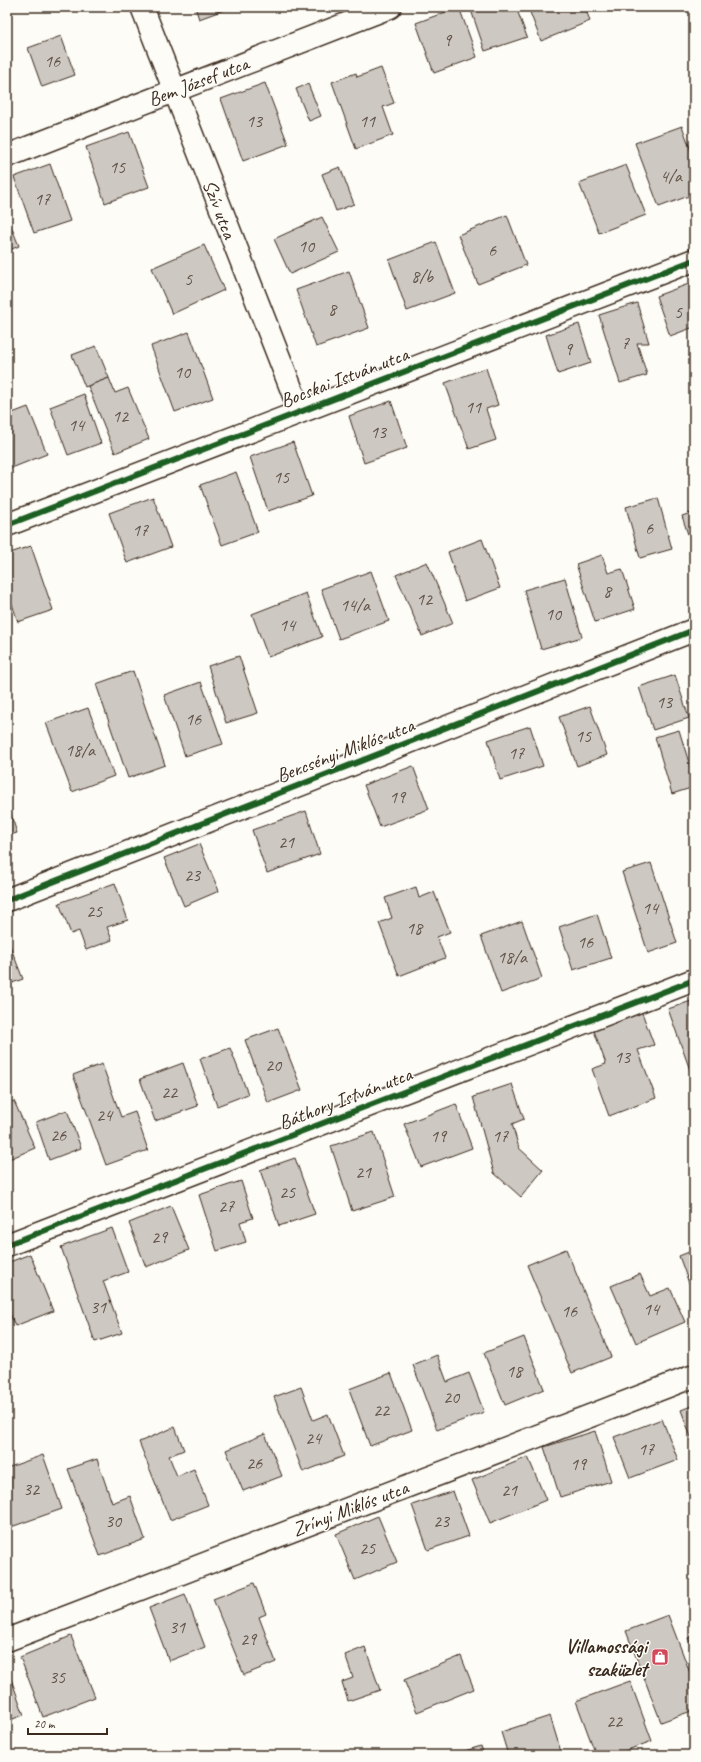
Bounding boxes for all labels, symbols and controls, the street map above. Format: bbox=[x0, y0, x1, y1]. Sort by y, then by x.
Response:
house number: 9 bbox=[443, 29, 453, 51]
house number: 16 bbox=[44, 50, 61, 72]
street label: Bem József utca bbox=[144, 50, 254, 112]
house number: 13 bbox=[246, 110, 264, 132]
house number: 11 bbox=[359, 110, 376, 132]
house number: 15 bbox=[109, 156, 126, 178]
house number: 4/a bbox=[660, 165, 683, 187]
street label: Szív utca bbox=[197, 176, 243, 244]
house number: 17 bbox=[34, 188, 51, 210]
house number: 10 bbox=[298, 235, 316, 257]
house number: 6 bbox=[488, 239, 497, 261]
house number: 8/b bbox=[411, 265, 434, 287]
house number: 5 bbox=[184, 268, 193, 290]
house number: 8 bbox=[328, 298, 338, 320]
house number: 5 bbox=[674, 301, 683, 323]
house number: 7 bbox=[621, 332, 630, 354]
house number: 9 bbox=[564, 338, 574, 360]
street label: Bocskai István utca bbox=[277, 341, 414, 413]
house number: 10 bbox=[174, 361, 192, 383]
house number: 11 bbox=[465, 396, 482, 418]
house number: 12 bbox=[112, 405, 130, 427]
house number: 14 bbox=[68, 414, 86, 436]
house number: 13 bbox=[370, 421, 388, 443]
house number: 15 bbox=[273, 466, 290, 488]
house number: 6 bbox=[645, 517, 654, 539]
house number: 17 bbox=[132, 519, 149, 541]
house number: 8 bbox=[603, 580, 613, 602]
house number: 12 bbox=[416, 588, 434, 610]
house number: 14/a bbox=[340, 594, 371, 616]
house number: 10 bbox=[545, 603, 563, 625]
house number: 14 bbox=[279, 614, 297, 636]
house number: 13 bbox=[656, 691, 674, 713]
house number: 16 bbox=[185, 708, 202, 730]
street label: Bercsényi Miklós utca bbox=[273, 712, 420, 788]
house number: 15 bbox=[575, 725, 592, 747]
house number: 18/a bbox=[65, 739, 96, 761]
house number: 17 bbox=[508, 742, 525, 764]
house number: 19 bbox=[389, 786, 407, 808]
house number: 21 bbox=[278, 831, 295, 853]
house number: 23 bbox=[184, 864, 202, 886]
house number: 14 bbox=[642, 897, 660, 919]
house number: 25 bbox=[86, 900, 103, 922]
house number: 18 bbox=[406, 917, 424, 939]
house number: 16 bbox=[577, 931, 594, 953]
house number: 18/a bbox=[497, 946, 528, 968]
house number: 13 bbox=[614, 1046, 632, 1068]
house number: 20 bbox=[265, 1054, 283, 1076]
street label: Báthory István utca bbox=[275, 1061, 417, 1135]
house number: 22 bbox=[161, 1081, 179, 1103]
house number: 24 bbox=[96, 1104, 114, 1126]
house number: 26 bbox=[50, 1124, 67, 1146]
house number: 19 bbox=[430, 1125, 448, 1147]
house number: 17 bbox=[492, 1125, 509, 1147]
house number: 21 bbox=[355, 1161, 372, 1183]
house number: 25 bbox=[279, 1181, 296, 1203]
house number: 27 bbox=[218, 1195, 235, 1217]
house number: 29 bbox=[151, 1226, 169, 1248]
house number: 31 bbox=[90, 1296, 107, 1318]
house number: 14 bbox=[643, 1298, 661, 1320]
house number: 16 bbox=[561, 1300, 578, 1322]
house number: 18 bbox=[506, 1360, 524, 1382]
house number: 20 bbox=[443, 1386, 461, 1408]
house number: 22 bbox=[373, 1399, 391, 1421]
house number: 24 bbox=[305, 1427, 323, 1449]
house number: 17 bbox=[638, 1438, 655, 1460]
house number: 26 bbox=[246, 1452, 263, 1474]
house number: 19 bbox=[570, 1453, 588, 1475]
street label: Zrínyi Miklós utca bbox=[289, 1474, 413, 1542]
house number: 32 bbox=[23, 1478, 41, 1500]
house number: 21 bbox=[501, 1479, 518, 1501]
house number: 30 bbox=[105, 1510, 123, 1532]
house number: 23 bbox=[433, 1510, 451, 1532]
house number: 25 bbox=[359, 1537, 376, 1559]
house number: 31 bbox=[169, 1616, 186, 1638]
house number: 29 bbox=[240, 1628, 258, 1650]
place label: Villamossági szaküzlet bbox=[565, 1634, 650, 1682]
shop icon: Villamossági szaküzlet bbox=[650, 1647, 670, 1667]
house number: 35 bbox=[49, 1666, 66, 1688]
scale bar bbox=[28, 1710, 107, 1736]
house number: 22 bbox=[606, 1710, 624, 1732]
text: 20 m bbox=[34, 1716, 56, 1732]

